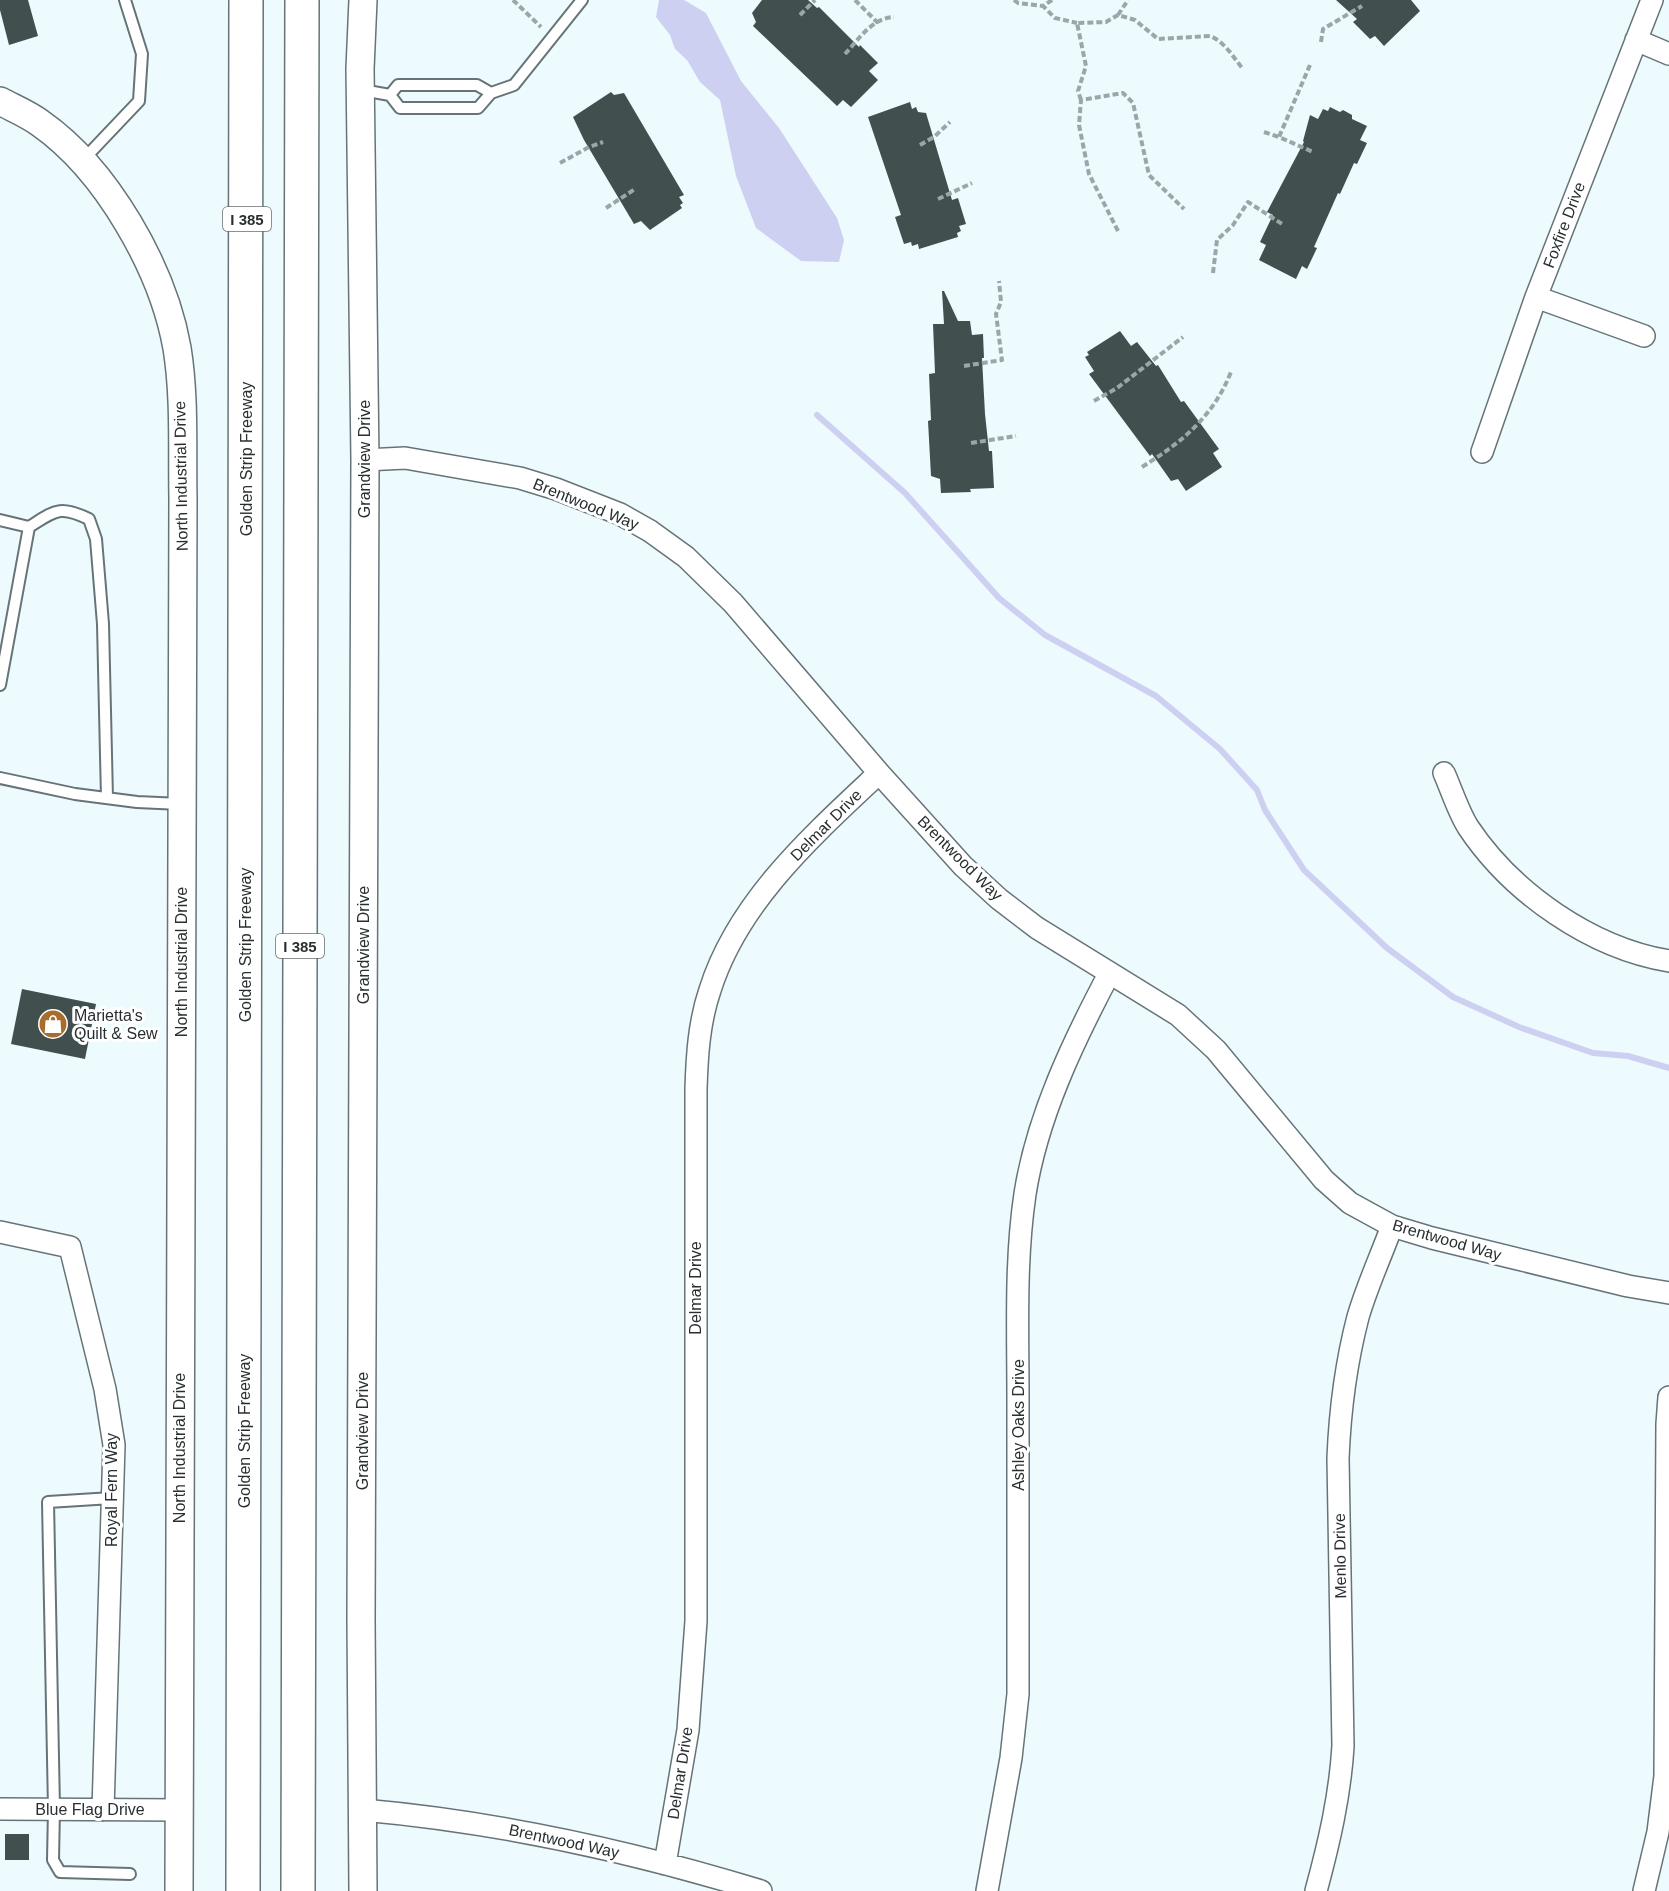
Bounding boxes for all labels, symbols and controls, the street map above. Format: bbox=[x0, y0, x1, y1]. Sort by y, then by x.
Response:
street label: Foxfire Drive bbox=[1540, 180, 1588, 270]
road number: I 385 bbox=[223, 207, 271, 231]
street label: Golden Strip Freeway bbox=[238, 382, 255, 536]
street label: Grandview Drive bbox=[356, 400, 373, 518]
street label: North Industrial Drive bbox=[171, 401, 191, 551]
street label: Brentwood Way bbox=[531, 475, 641, 533]
street label: Delmar Drive bbox=[787, 786, 865, 864]
street label: Brentwood Way bbox=[914, 812, 1006, 904]
street label: Golden Strip Freeway bbox=[237, 868, 254, 1022]
street label: Grandview Drive bbox=[355, 886, 372, 1004]
street label: North Industrial Drive bbox=[173, 887, 190, 1037]
road number: I 385 bbox=[276, 934, 324, 958]
place label: Marietta's Quilt & Sew bbox=[74, 1007, 158, 1042]
shop icon: Marietta's Quilt & Sew bbox=[37, 1008, 69, 1040]
street label: Brentwood Way bbox=[1391, 1216, 1503, 1264]
street label: Delmar Drive bbox=[687, 1241, 704, 1335]
street label: Golden Strip Freeway bbox=[236, 1354, 253, 1508]
street label: Ashley Oaks Drive bbox=[1010, 1359, 1027, 1491]
street label: Grandview Drive bbox=[354, 1372, 371, 1490]
street label: North Industrial Drive bbox=[171, 1373, 188, 1523]
street label: Royal Fern Way bbox=[103, 1433, 120, 1547]
street label: Menlo Drive bbox=[1331, 1513, 1349, 1599]
street label: Delmar Drive bbox=[664, 1725, 696, 1820]
street label: Blue Flag Drive bbox=[35, 1801, 145, 1818]
street label: Brentwood Way bbox=[507, 1821, 621, 1861]

